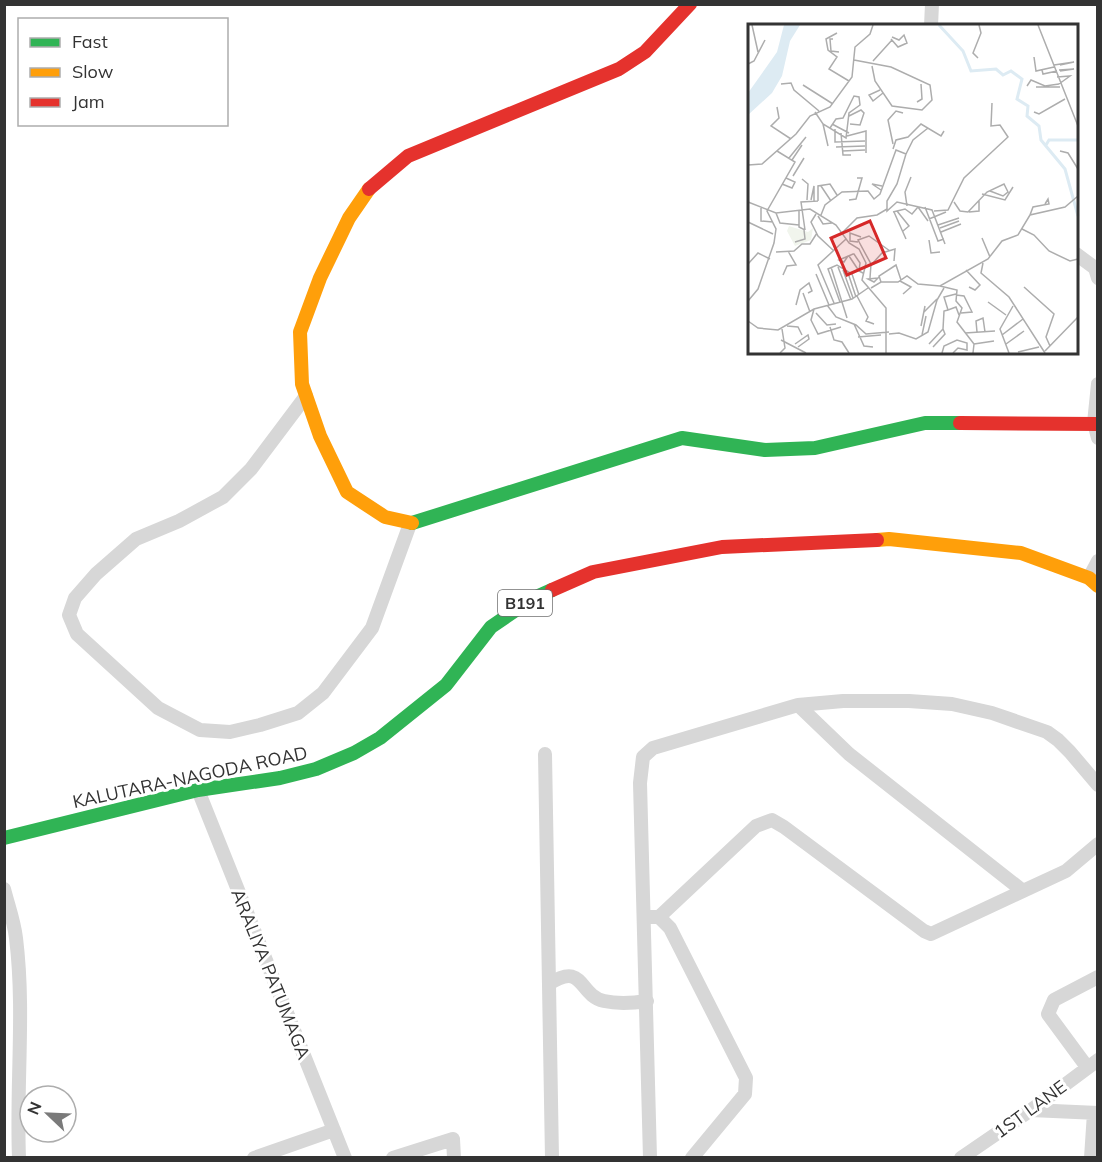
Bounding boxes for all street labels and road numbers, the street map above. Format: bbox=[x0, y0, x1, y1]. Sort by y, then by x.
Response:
road number: B191 bbox=[498, 590, 552, 616]
street label: KALUTARA-NAGODA ROAD bbox=[70, 741, 310, 813]
street label: ARALIYA PATUMAGA bbox=[226, 885, 316, 1063]
street label: 1ST LANE bbox=[989, 1075, 1071, 1143]

